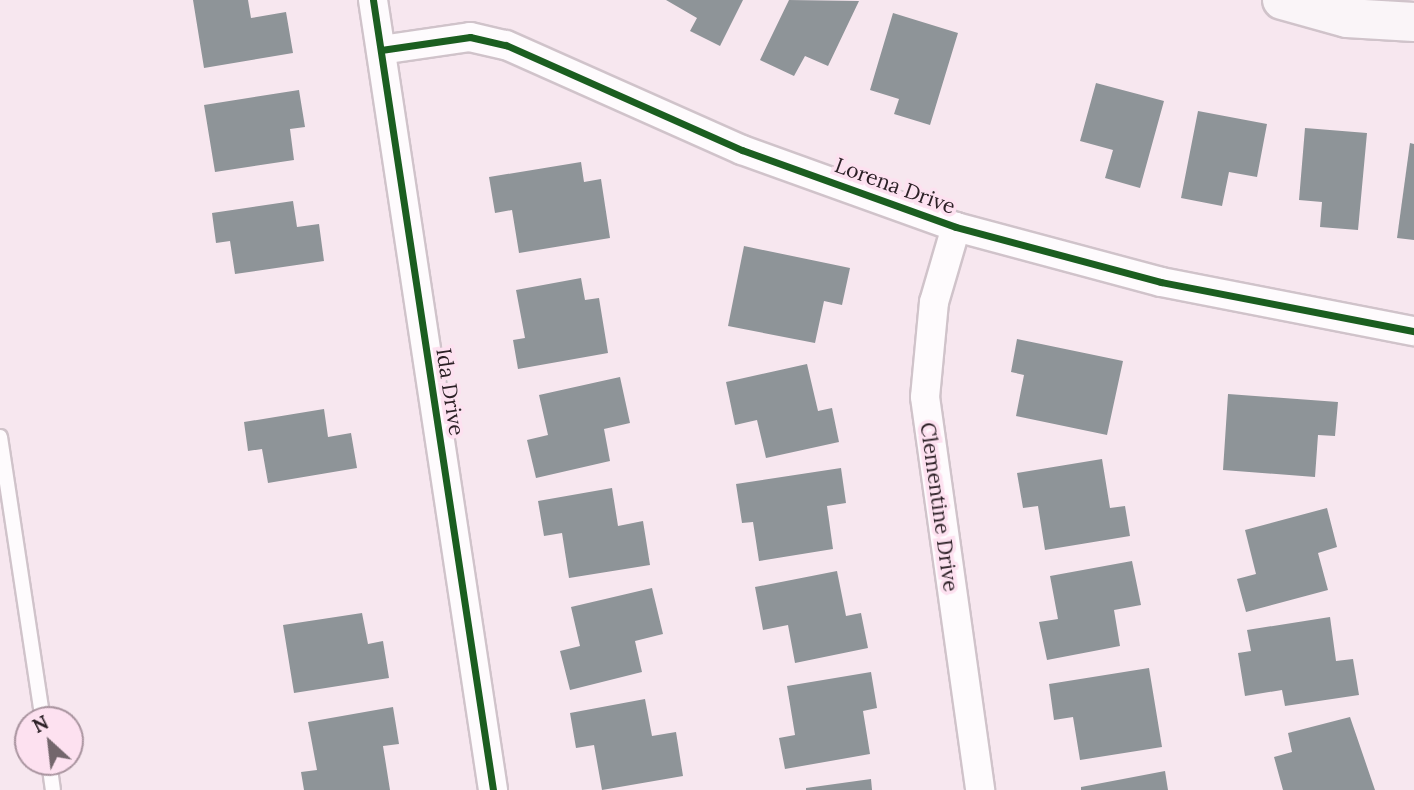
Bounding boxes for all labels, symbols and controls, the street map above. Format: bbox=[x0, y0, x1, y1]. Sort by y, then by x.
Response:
street label: Lorena Drive bbox=[831, 153, 959, 219]
street label: Ida Drive bbox=[431, 347, 469, 437]
street label: Clementine Drive bbox=[915, 421, 963, 593]
north arrow bbox=[14, 706, 84, 776]
text: N bbox=[28, 710, 52, 738]

